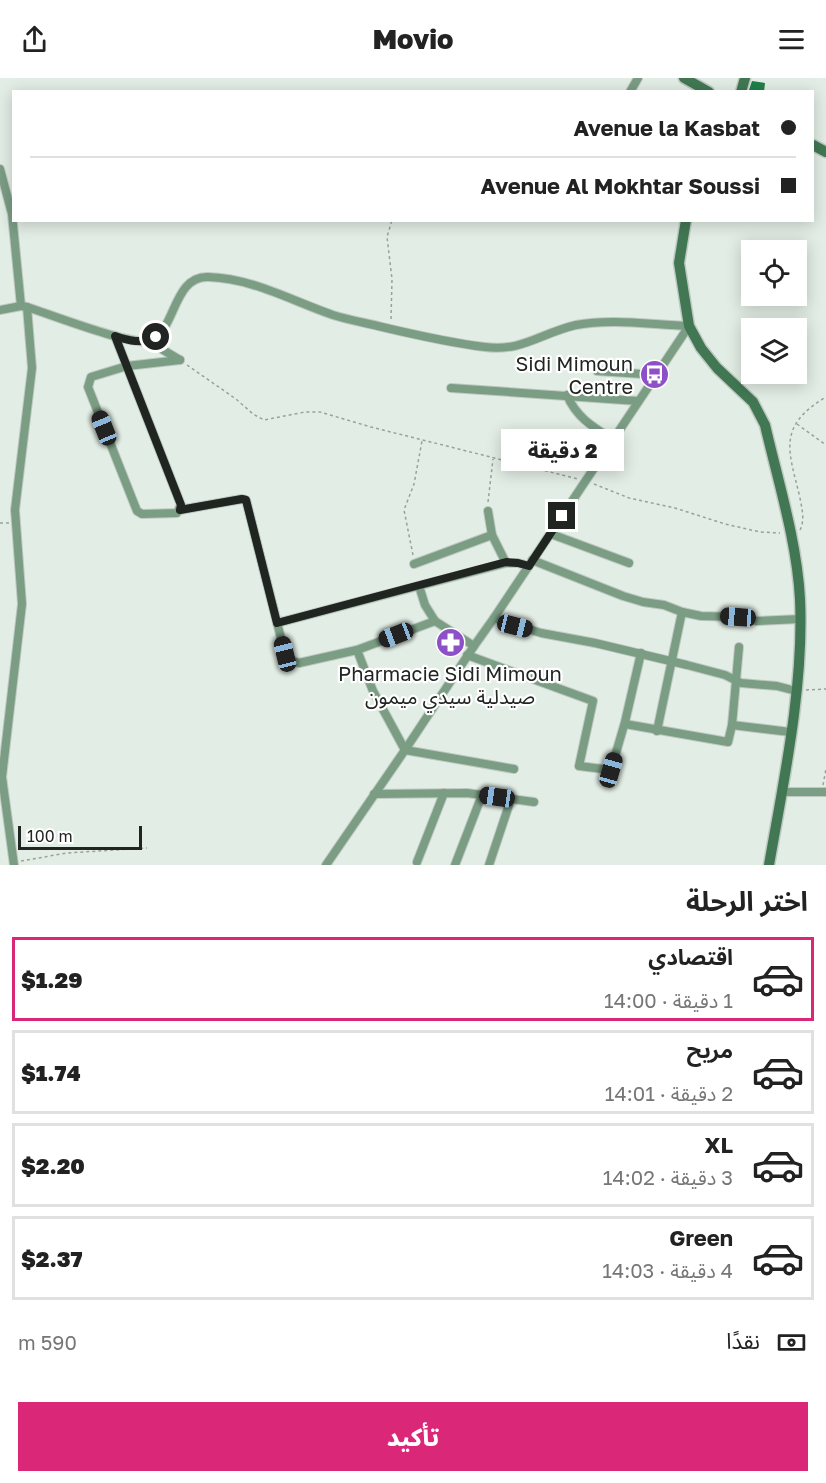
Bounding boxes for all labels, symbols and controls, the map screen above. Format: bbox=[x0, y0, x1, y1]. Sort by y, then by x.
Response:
icon: share bbox=[18, 23, 51, 56]
text: Movio bbox=[373, 23, 453, 55]
icon: menu bbox=[775, 23, 808, 56]
text: Avenue la Kasbat bbox=[573, 114, 760, 141]
text: Avenue Al Mokhtar Soussi bbox=[481, 172, 760, 199]
map controls bbox=[741, 240, 807, 384]
button: locate bbox=[741, 240, 807, 306]
button: layers bbox=[741, 318, 807, 384]
route start bbox=[142, 323, 169, 350]
place label: Sidi Mimoun Centre bbox=[516, 351, 633, 398]
bus stop icon: Sidi Mimoun Centre bbox=[638, 359, 670, 391]
car bbox=[89, 408, 119, 448]
callout: 2 دقيقة bbox=[500, 429, 624, 471]
text: 2 دقيقة bbox=[528, 438, 597, 462]
route end bbox=[548, 502, 575, 529]
car bbox=[719, 607, 757, 627]
car bbox=[495, 613, 535, 639]
car bbox=[376, 620, 416, 650]
pharmacy icon: Pharmacie Sidi Mimoun صيدلية سيدي ميمون bbox=[434, 627, 466, 659]
car bbox=[272, 634, 298, 674]
place label: Pharmacie Sidi Mimoun صيدلية سيدي ميمون bbox=[338, 661, 562, 713]
car bbox=[597, 750, 625, 790]
car bbox=[478, 786, 516, 808]
scale bar bbox=[18, 823, 142, 850]
text: 100 m bbox=[27, 826, 73, 846]
text: اختر الرحلة bbox=[686, 885, 808, 917]
text: اقتصادي bbox=[648, 943, 733, 970]
icon: car bbox=[751, 952, 805, 1006]
text: $1.29 bbox=[21, 966, 83, 993]
text: 1 دقيقة · 14:00 bbox=[604, 988, 733, 1012]
text: مريح bbox=[687, 1036, 733, 1063]
icon: car bbox=[751, 1045, 805, 1099]
text: $1.74 bbox=[21, 1059, 81, 1086]
text: 2 دقيقة · 14:01 bbox=[605, 1081, 733, 1105]
text: XL bbox=[705, 1131, 733, 1158]
icon: car bbox=[751, 1138, 805, 1192]
text: $2.20 bbox=[21, 1152, 85, 1179]
text: 3 دقيقة · 14:02 bbox=[603, 1165, 733, 1189]
text: Green bbox=[669, 1224, 733, 1251]
icon: car bbox=[751, 1231, 805, 1285]
text: $2.37 bbox=[21, 1245, 83, 1272]
text: 4 دقيقة · 14:03 bbox=[602, 1258, 733, 1282]
icon: cash bbox=[775, 1326, 808, 1359]
text: نقدًا bbox=[726, 1327, 760, 1354]
text: 590 m bbox=[18, 1330, 77, 1354]
button: تأكيد bbox=[18, 1402, 808, 1471]

